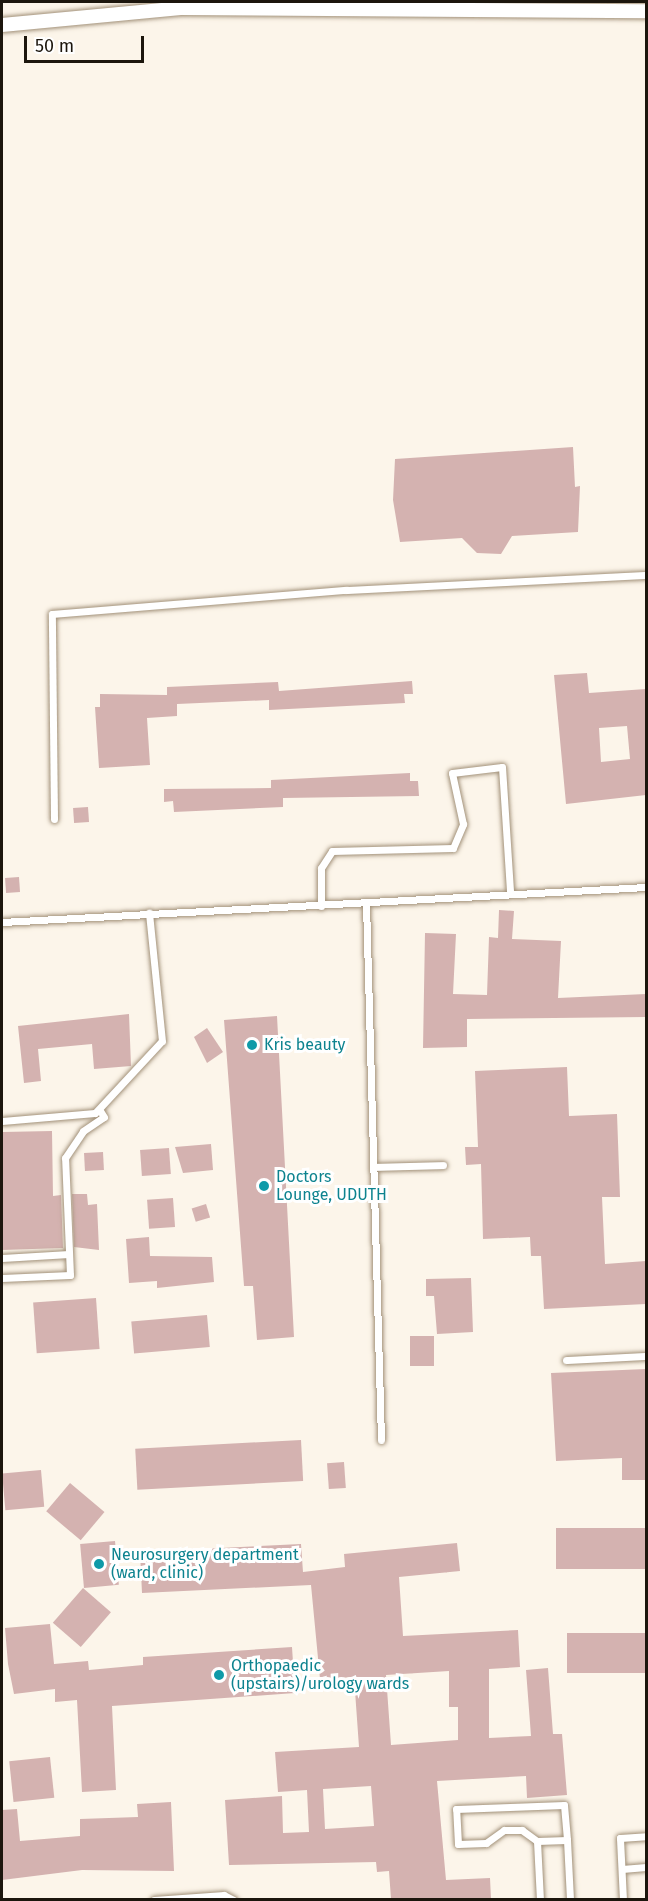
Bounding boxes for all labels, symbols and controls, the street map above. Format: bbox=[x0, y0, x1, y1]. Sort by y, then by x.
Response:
scale bar bbox=[27, 24, 147, 62]
text: 50 m bbox=[35, 35, 74, 57]
place label: Kris beauty bbox=[264, 1035, 345, 1055]
marker: Kris beauty bbox=[245, 1038, 259, 1052]
place label: Doctors Lounge, UDUTH bbox=[276, 1167, 387, 1205]
marker: Doctors Lounge, UDUTH bbox=[257, 1179, 271, 1193]
place label: Neurosurgery department (ward, clinic) bbox=[111, 1545, 299, 1583]
marker: Neurosurgery department (ward, clinic) bbox=[92, 1557, 106, 1571]
place label: Orthopaedic (upstairs)/urology wards bbox=[231, 1656, 409, 1694]
marker: Orthopaedic (upstairs)/urology wards bbox=[212, 1668, 226, 1682]

